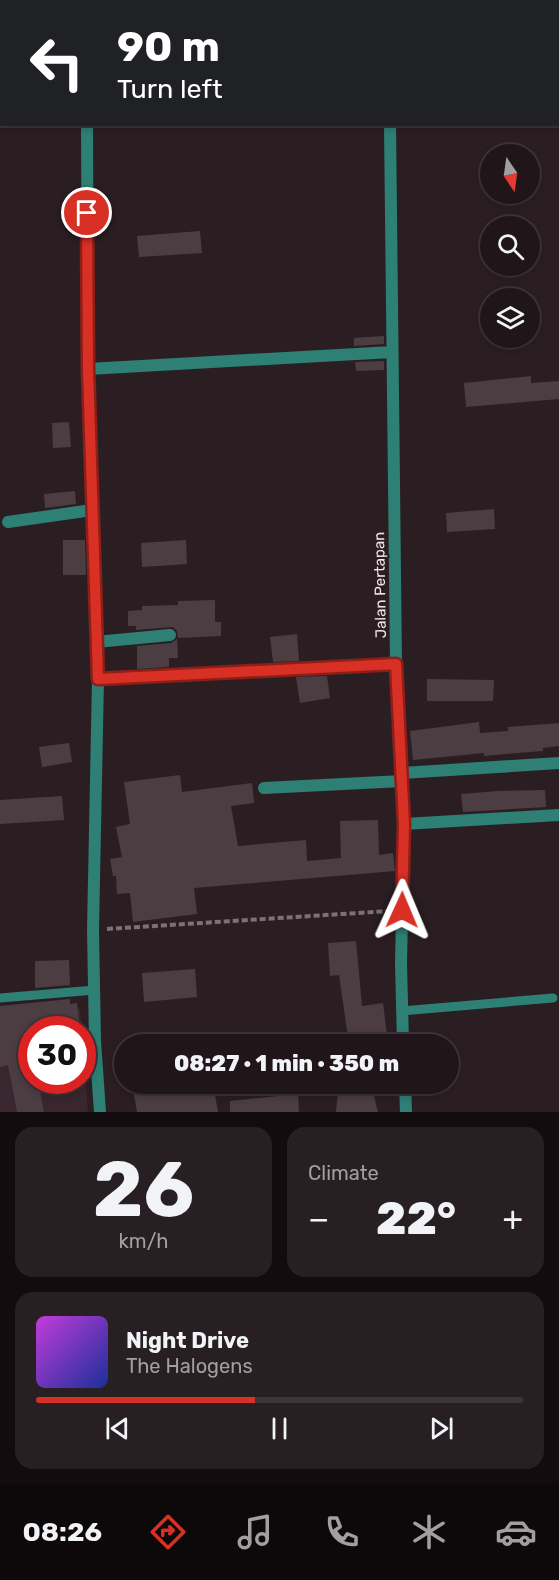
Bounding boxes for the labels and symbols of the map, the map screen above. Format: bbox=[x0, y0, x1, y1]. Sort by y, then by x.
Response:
north arrow bbox=[480, 144, 540, 204]
pin bbox=[61, 187, 112, 238]
street label: Jalan Pertapan bbox=[370, 532, 390, 638]
position arrow bbox=[370, 878, 434, 942]
speed limit sign: 30 bbox=[18, 1016, 96, 1094]

